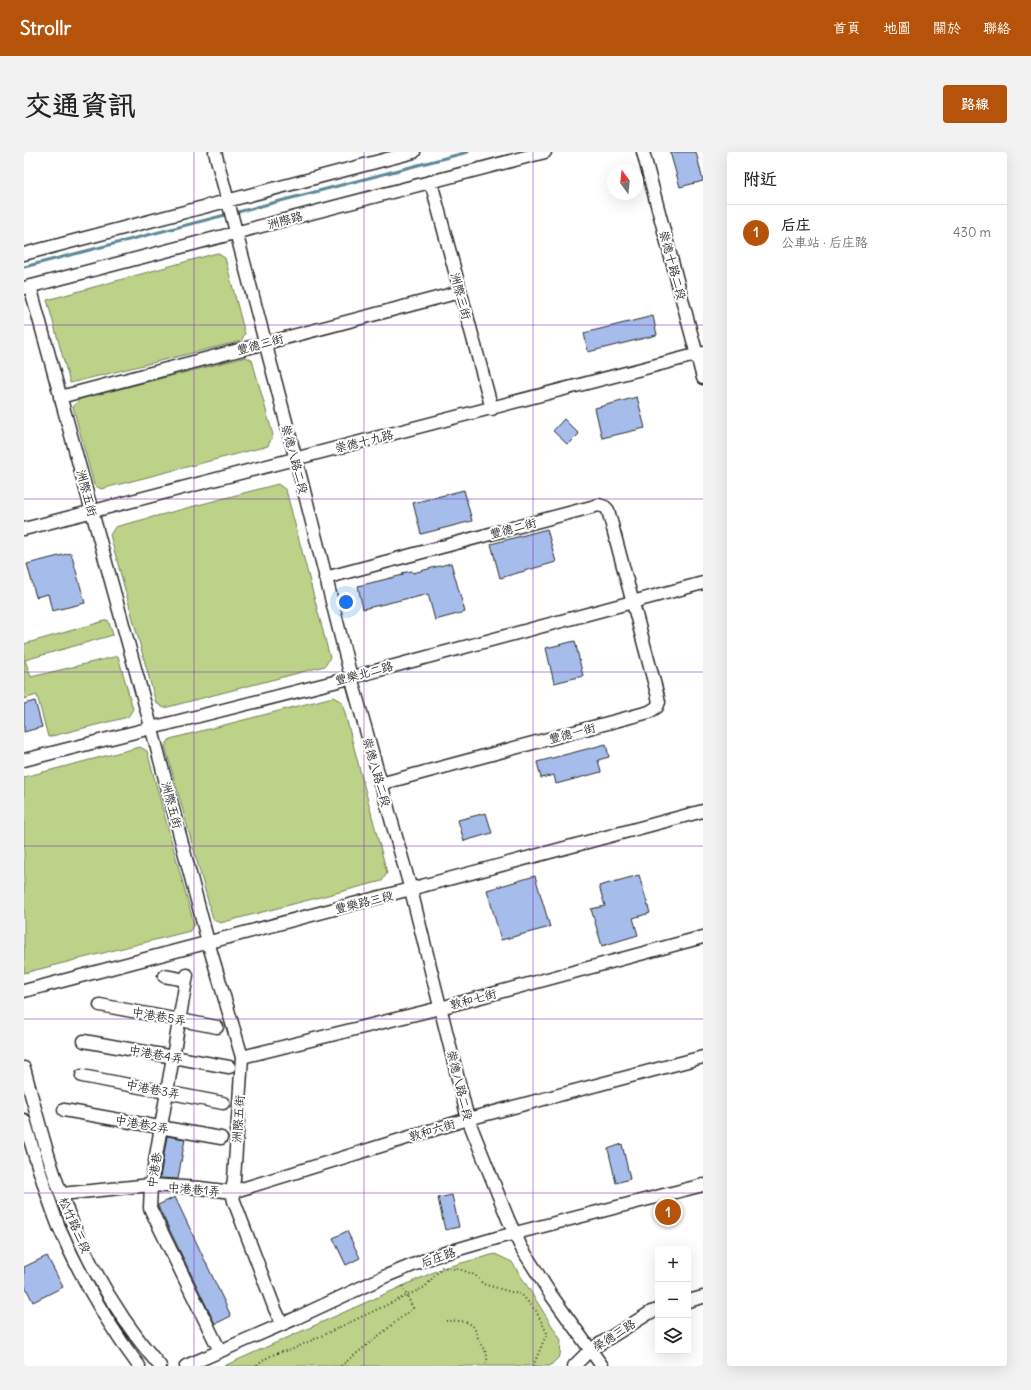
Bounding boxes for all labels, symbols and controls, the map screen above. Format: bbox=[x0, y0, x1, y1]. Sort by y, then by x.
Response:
text: Strollr bbox=[20, 16, 71, 40]
text: 首頁 bbox=[833, 19, 861, 37]
text: 地圖 bbox=[883, 19, 911, 37]
text: 關於 bbox=[933, 19, 961, 37]
text: 聯絡 bbox=[983, 19, 1011, 37]
button: 路線 bbox=[943, 85, 1007, 123]
text: 交通資訊 bbox=[24, 87, 136, 123]
north arrow bbox=[607, 164, 643, 200]
text: 附近 bbox=[743, 168, 777, 190]
street label: 洲際路 bbox=[266, 208, 304, 232]
text: 后庄 bbox=[781, 215, 811, 234]
text: 1 bbox=[753, 224, 759, 241]
text: 430 m bbox=[953, 224, 991, 241]
street label: 崇德十路二段 bbox=[656, 228, 690, 302]
text: 公車站 · 后庄路 bbox=[781, 234, 868, 251]
street label: 洲際三街 bbox=[448, 271, 474, 321]
street label: 豐德三街 bbox=[235, 331, 285, 357]
street label: 崇德八路二段 bbox=[278, 422, 312, 496]
street label: 崇德十九路 bbox=[333, 426, 395, 456]
street label: 洲際五街 bbox=[74, 468, 100, 518]
street label: 豐德二街 bbox=[488, 515, 538, 541]
your location bbox=[336, 592, 356, 612]
street label: 豐樂北二路 bbox=[333, 658, 395, 688]
street label: 豐德一街 bbox=[547, 720, 597, 746]
street label: 崇德八路二段 bbox=[360, 735, 394, 809]
street label: 洲際五街 bbox=[159, 780, 185, 830]
street label: 豐樂路三段 bbox=[333, 887, 395, 917]
street label: 敦和七街 bbox=[448, 986, 498, 1012]
street label: 中港巷5弄 bbox=[131, 1004, 187, 1028]
street label: 中港巷4弄 bbox=[128, 1042, 184, 1066]
street label: 崇德八路二段 bbox=[444, 1048, 476, 1122]
street label: 中港巷3弄 bbox=[125, 1076, 181, 1102]
street label: 洲際五街 bbox=[229, 1095, 247, 1143]
street label: 中港巷2弄 bbox=[114, 1112, 170, 1136]
street label: 敦和六街 bbox=[407, 1116, 457, 1144]
street label: 中港巷 bbox=[144, 1151, 164, 1189]
street label: 中港巷1弄 bbox=[167, 1179, 221, 1199]
street label: 松竹路三段 bbox=[56, 1195, 94, 1255]
pin: 1 bbox=[655, 1197, 681, 1227]
street label: 后庄路 bbox=[419, 1244, 457, 1270]
map controls bbox=[655, 1246, 691, 1354]
button: + bbox=[655, 1246, 691, 1282]
button: − bbox=[655, 1282, 691, 1318]
street label: 榮德三路 bbox=[590, 1316, 638, 1354]
button: layers bbox=[655, 1318, 691, 1354]

